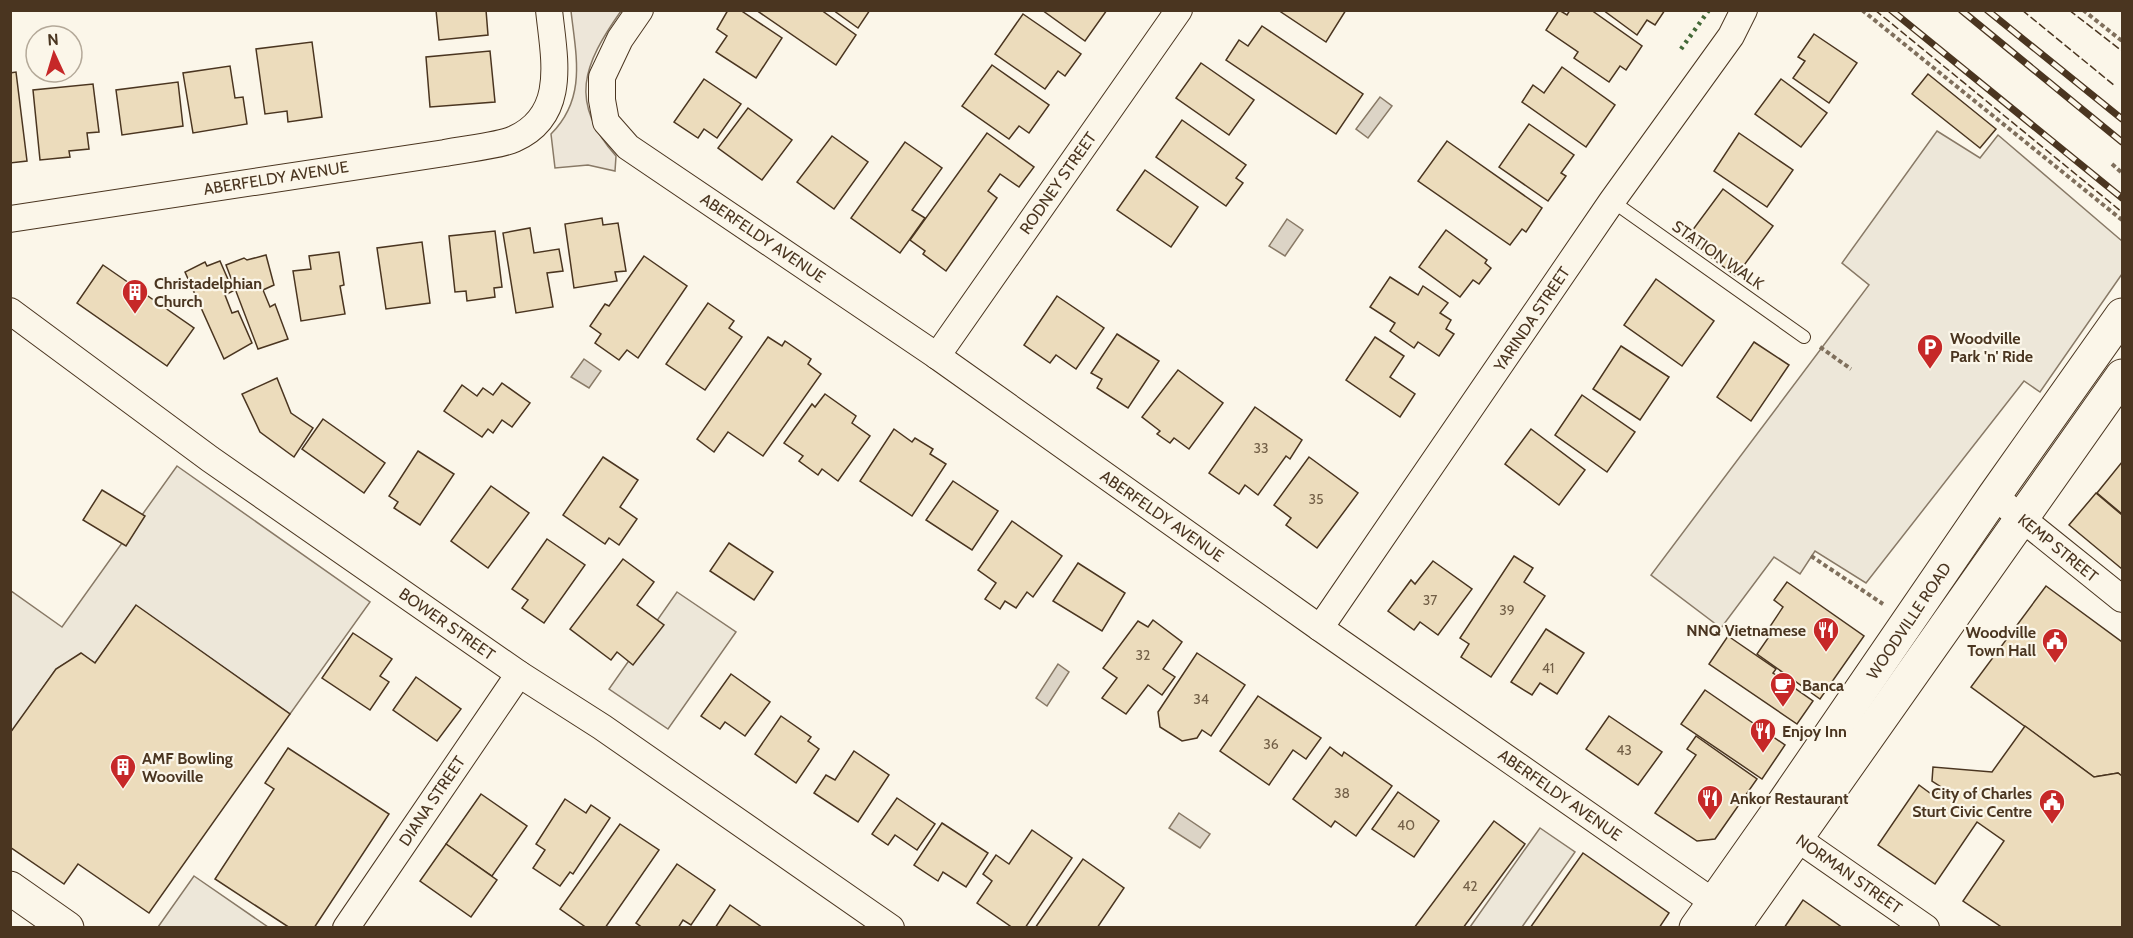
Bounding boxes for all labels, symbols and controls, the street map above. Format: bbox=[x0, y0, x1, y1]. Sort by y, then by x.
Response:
north arrow bbox=[24, 24, 84, 84]
text: N bbox=[47, 30, 59, 49]
street label: RODNEY STREET bbox=[1016, 128, 1101, 238]
street label: ABERFELDY AVENUE bbox=[202, 157, 350, 199]
street label: ABERFELDY AVENUE bbox=[697, 189, 829, 287]
street label: STATION WALK bbox=[1669, 216, 1767, 294]
street label: YARINDA STREET bbox=[1490, 263, 1574, 376]
place label: Christadelphian Church bbox=[154, 274, 262, 311]
building icon: Christadelphian Church bbox=[120, 277, 150, 315]
place label: Woodville Park 'n' Ride bbox=[1950, 329, 2033, 366]
parking icon: Woodville Park 'n' Ride bbox=[1915, 332, 1945, 370]
house number: 33 bbox=[1253, 439, 1269, 457]
street label: ABERFELDY AVENUE bbox=[1097, 466, 1228, 566]
house number: 35 bbox=[1308, 490, 1324, 508]
street label: KEMP STREET bbox=[2014, 510, 2102, 586]
street label: WOODVILLE ROAD bbox=[1863, 559, 1955, 683]
street label: BOWER STREET bbox=[395, 584, 499, 664]
house number: 37 bbox=[1423, 591, 1437, 609]
house number: 39 bbox=[1499, 601, 1515, 619]
restaurant icon: NNQ Vietnamese bbox=[1811, 615, 1841, 653]
place label: NNQ Vietnamese bbox=[1686, 621, 1806, 640]
place label: Woodville Town Hall bbox=[1965, 623, 2036, 660]
public building icon: Woodville Town Hall bbox=[2040, 626, 2070, 664]
house number: 32 bbox=[1136, 646, 1150, 664]
house number: 41 bbox=[1542, 659, 1554, 677]
cafe icon: Banca bbox=[1768, 670, 1798, 708]
place label: Banca bbox=[1802, 676, 1844, 695]
house number: 34 bbox=[1193, 690, 1209, 708]
restaurant icon: Enjoy Inn bbox=[1748, 716, 1778, 754]
place label: Enjoy Inn bbox=[1782, 722, 1847, 741]
house number: 36 bbox=[1263, 735, 1279, 753]
house number: 43 bbox=[1616, 741, 1632, 759]
street label: ABERFELDY AVENUE bbox=[1495, 745, 1626, 845]
place label: AMF Bowling Wooville bbox=[142, 749, 233, 786]
building icon: AMF Bowling Wooville bbox=[108, 752, 138, 790]
street label: DIANA STREET bbox=[395, 752, 469, 849]
restaurant icon: Ankor Restaurant bbox=[1695, 783, 1725, 821]
house number: 38 bbox=[1334, 784, 1350, 802]
place label: City of Charles Sturt Civic Centre bbox=[1912, 784, 2032, 821]
public building icon: City of Charles Sturt Civic Centre bbox=[2037, 787, 2067, 825]
place label: Ankor Restaurant bbox=[1730, 789, 1849, 808]
house number: 40 bbox=[1397, 816, 1415, 834]
street label: NORMAN STREET bbox=[1792, 830, 1906, 918]
house number: 42 bbox=[1462, 877, 1478, 895]

